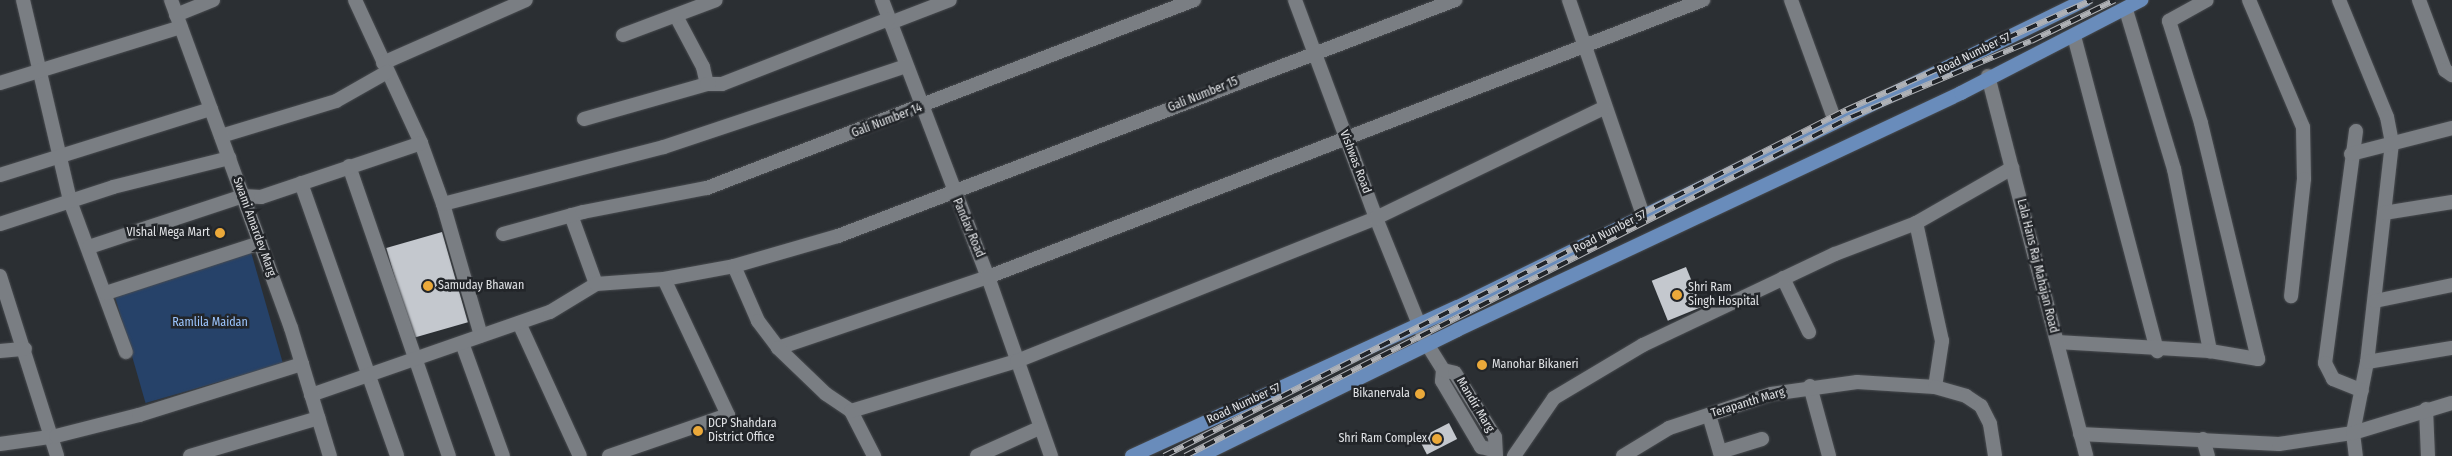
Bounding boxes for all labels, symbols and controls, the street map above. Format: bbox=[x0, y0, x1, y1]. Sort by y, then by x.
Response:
street label: Road Number 57 bbox=[1935, 30, 2013, 78]
street label: Gali Number 15 bbox=[1166, 74, 1240, 116]
street label: Gali Number 14 bbox=[850, 101, 924, 141]
street label: Vishwas Road bbox=[1336, 128, 1374, 196]
street label: Swami Amardev Marg bbox=[229, 175, 279, 279]
street label: Pandav Road bbox=[949, 196, 987, 260]
street label: Lala Hans Raj Mahajan Road bbox=[2013, 197, 2061, 335]
street label: Road Number 57 bbox=[1571, 207, 1649, 257]
place label: VIshal Mega Mart bbox=[126, 226, 210, 240]
marker: VIshal Mega Mart bbox=[214, 227, 226, 239]
place label: Samuday Bhawan bbox=[438, 279, 524, 293]
marker: Samuday Bhawan bbox=[422, 280, 434, 292]
place label: Shri Ram Singh Hospital bbox=[1688, 281, 1759, 309]
marker: Shri Ram Singh Hospital bbox=[1670, 288, 1684, 302]
park label: Ramlila Maidan bbox=[172, 316, 248, 330]
place label: Manohar Bikaneri bbox=[1492, 358, 1579, 372]
marker: Manohar Bikaneri bbox=[1476, 359, 1488, 371]
street label: Mandir Marg bbox=[1453, 375, 1497, 435]
street label: Road Number 57 bbox=[1205, 381, 1283, 427]
street label: Terapanth Marg bbox=[1709, 385, 1787, 421]
place label: Bikanervala bbox=[1353, 387, 1410, 401]
marker: Bikanervala bbox=[1414, 388, 1426, 400]
place label: DCP Shahdara District Office bbox=[708, 417, 777, 445]
marker: DCP Shahdara District Office bbox=[692, 425, 704, 437]
place label: Shri Ram Complex bbox=[1338, 432, 1427, 446]
marker: Shri Ram Complex bbox=[1431, 433, 1443, 445]

